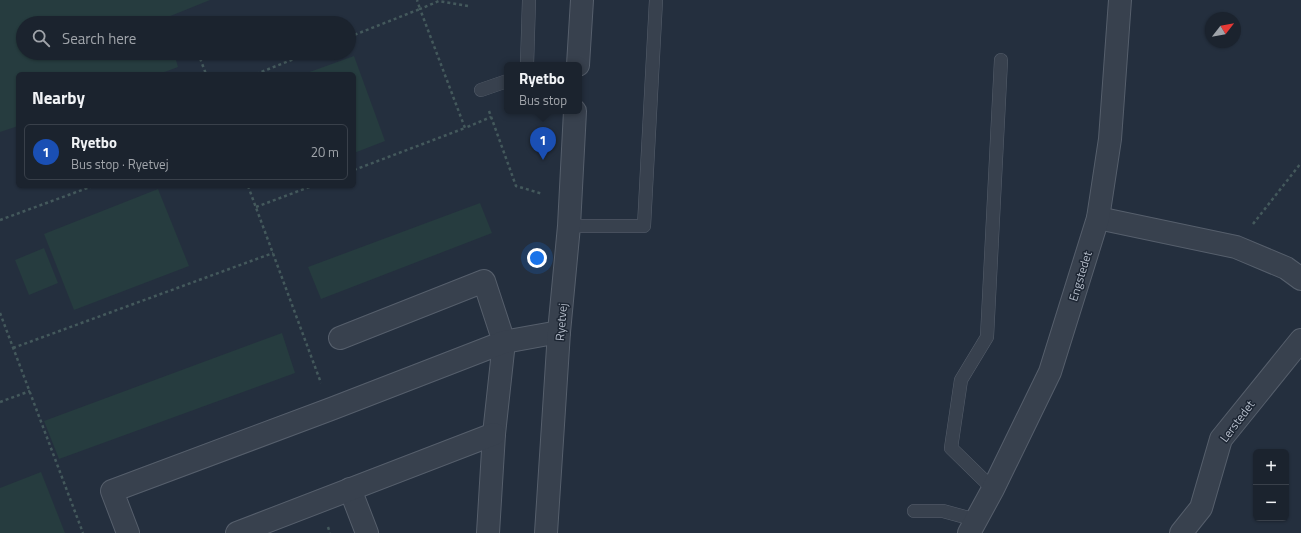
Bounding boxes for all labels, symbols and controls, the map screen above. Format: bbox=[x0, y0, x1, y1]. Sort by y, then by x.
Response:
north arrow bbox=[1205, 12, 1241, 48]
search box bbox=[16, 16, 356, 60]
icon: search bbox=[30, 27, 52, 49]
text: Search here bbox=[62, 27, 136, 50]
popup bbox=[504, 62, 582, 114]
text: Ryetbo bbox=[519, 67, 565, 90]
text: Nearby bbox=[32, 85, 85, 111]
text: Bus stop bbox=[519, 90, 567, 110]
pin: 1 bbox=[530, 127, 556, 160]
text: Ryetbo bbox=[71, 131, 117, 154]
text: 1 bbox=[42, 142, 50, 162]
text: 20 m bbox=[311, 142, 339, 162]
text: Bus stop · Ryetvej bbox=[71, 154, 169, 174]
your location bbox=[527, 248, 547, 268]
street label: Engstedet bbox=[1063, 248, 1097, 303]
street label: Ryetvej bbox=[550, 302, 572, 342]
street label: Lerstedet bbox=[1215, 395, 1260, 446]
map controls bbox=[1253, 449, 1289, 521]
button: + bbox=[1253, 449, 1289, 485]
button: − bbox=[1253, 485, 1289, 521]

